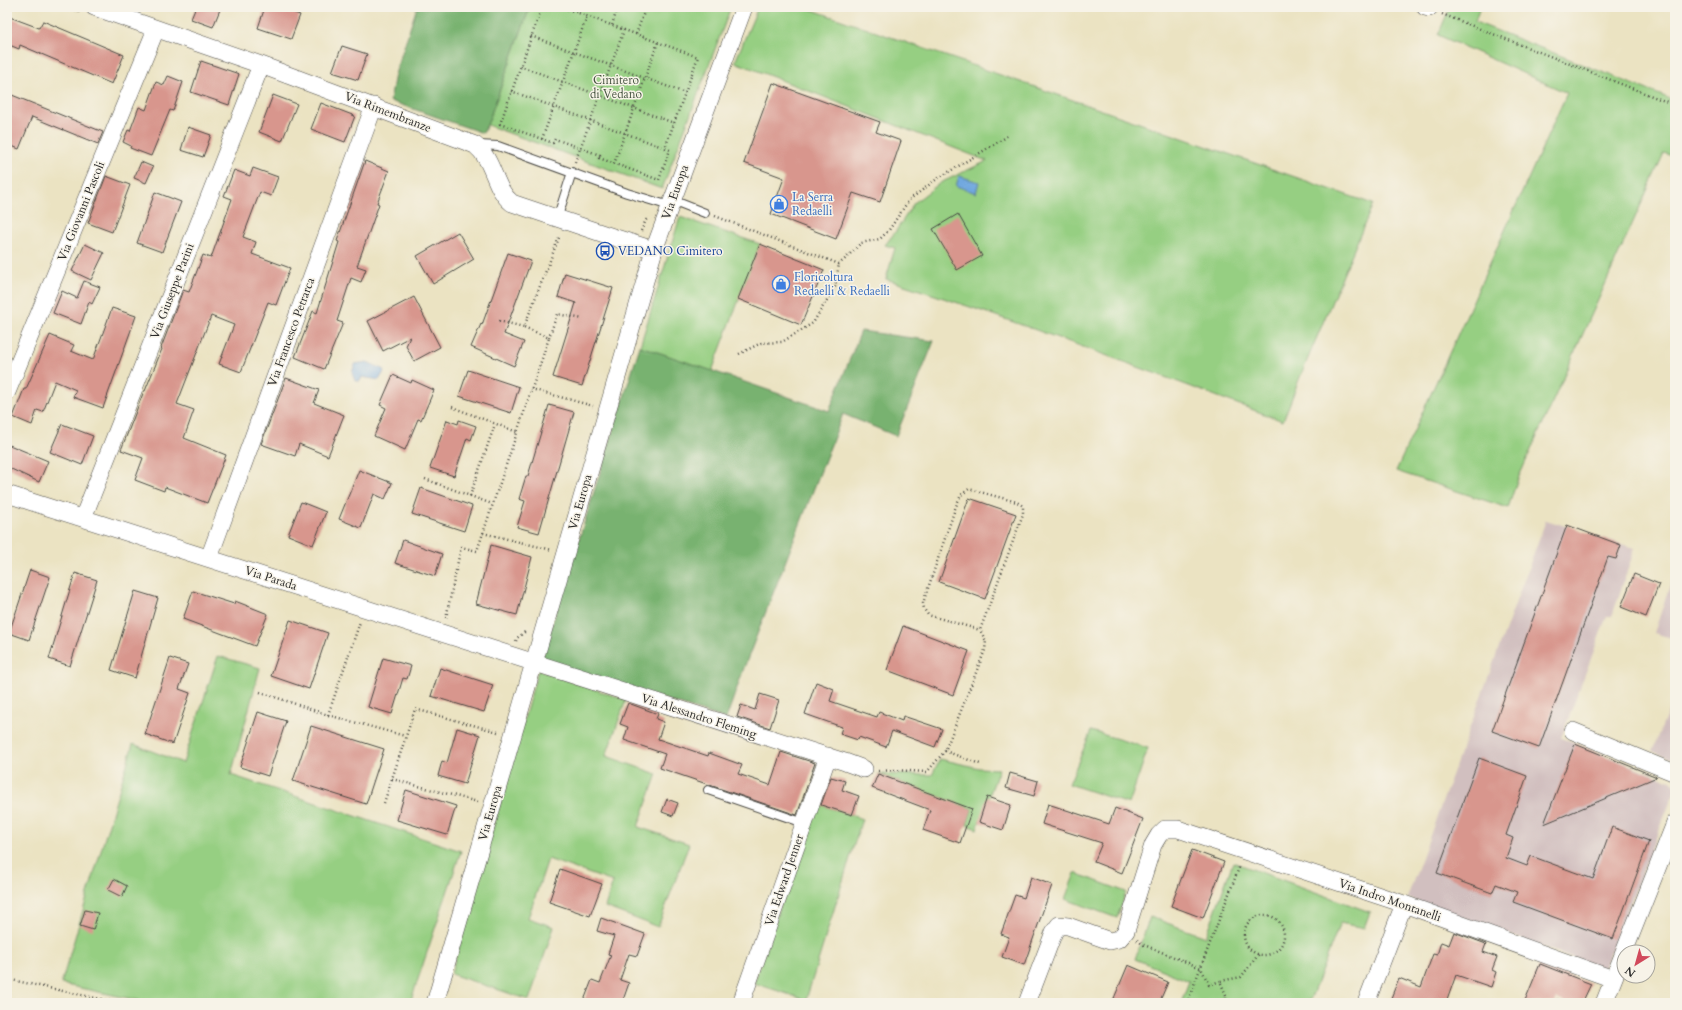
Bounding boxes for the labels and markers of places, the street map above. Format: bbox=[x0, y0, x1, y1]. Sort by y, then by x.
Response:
place label: La Serra Redaelli bbox=[792, 189, 834, 219]
shop icon: La Serra Redaelli bbox=[769, 194, 789, 214]
bus stop icon: VEDANO Cimitero bbox=[595, 241, 615, 261]
place label: VEDANO Cimitero bbox=[618, 243, 723, 259]
place label: Floricoltura Redaelli & Redaelli bbox=[794, 269, 891, 299]
shop icon: Floricoltura Redaelli & Redaelli bbox=[771, 274, 791, 294]

